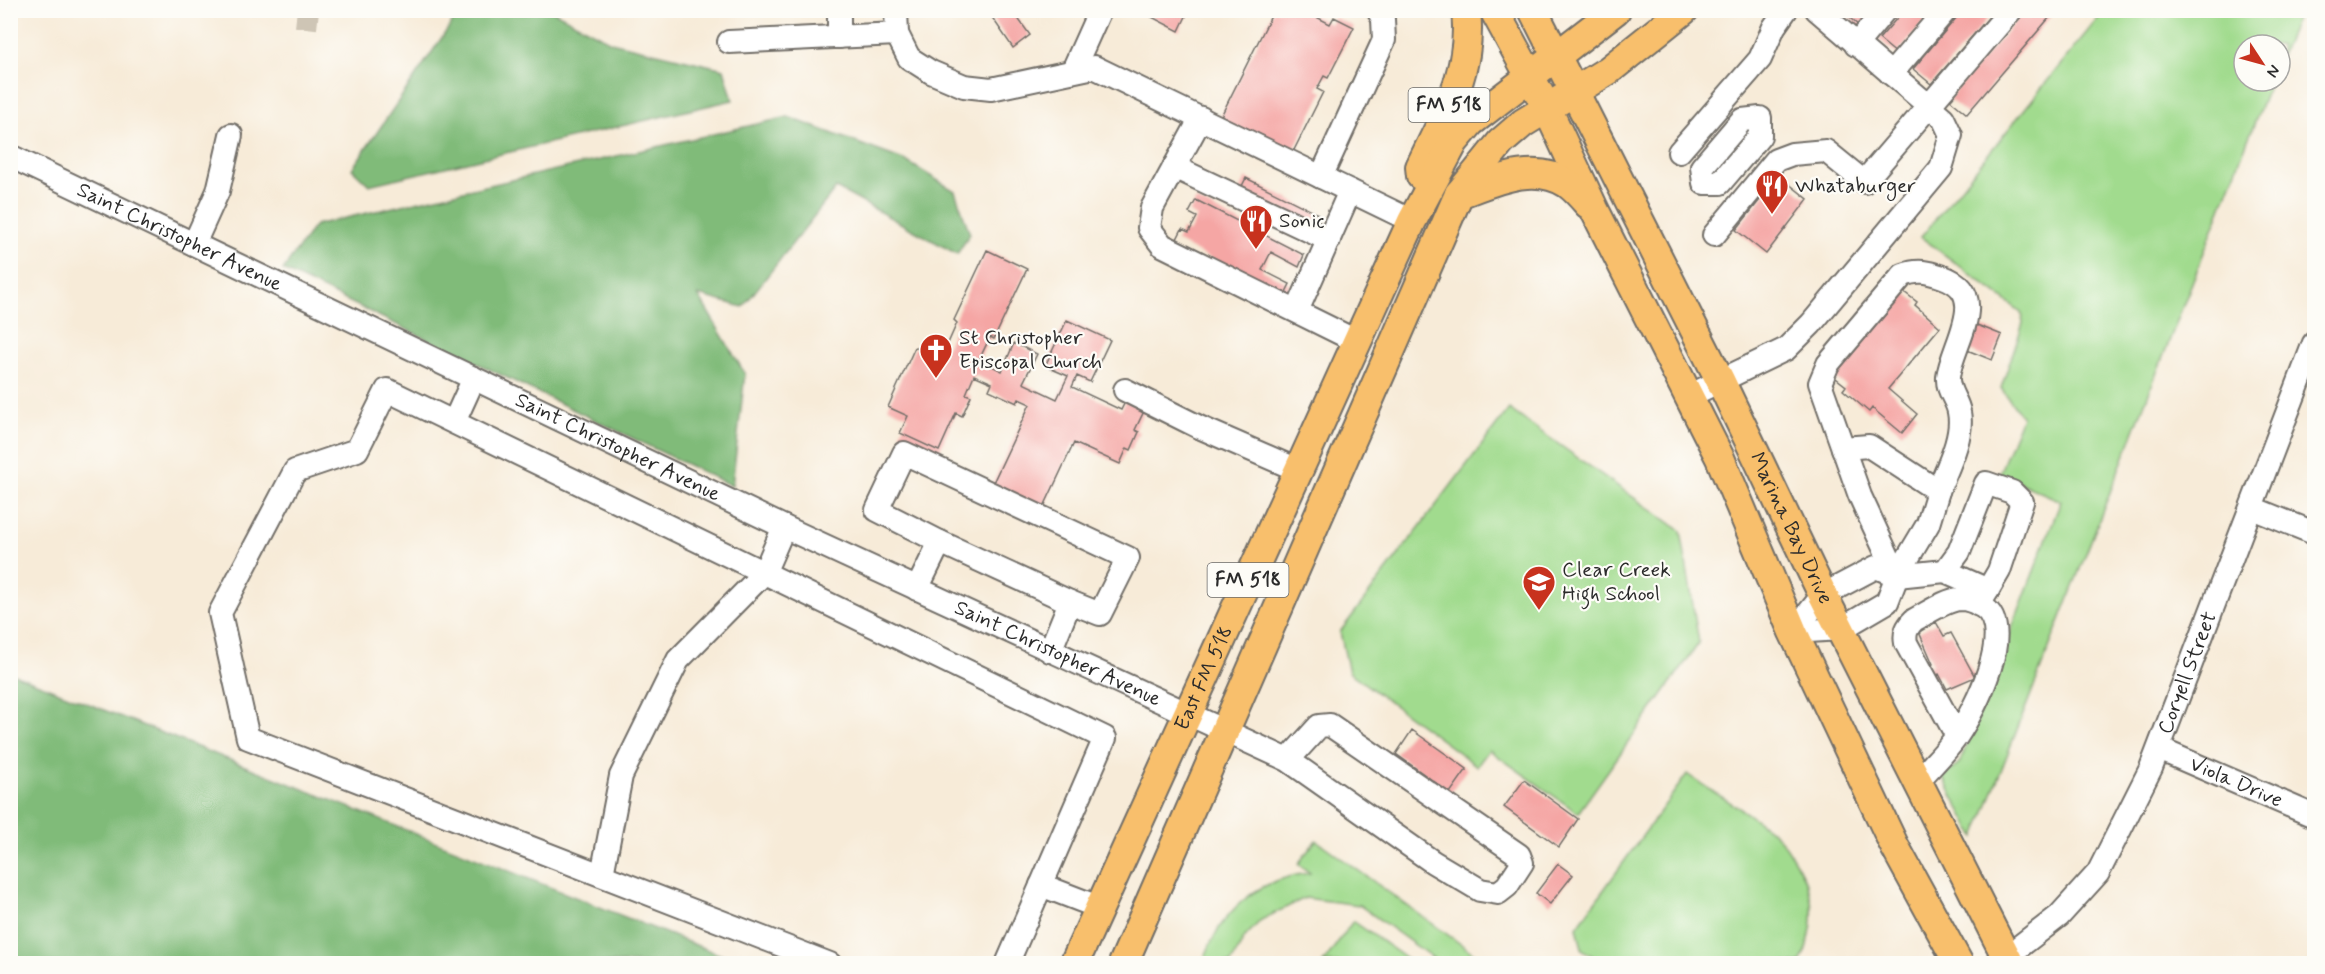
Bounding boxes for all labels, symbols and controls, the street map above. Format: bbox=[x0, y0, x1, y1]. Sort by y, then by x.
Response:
north arrow bbox=[2232, 33, 2292, 93]
text: N bbox=[2261, 60, 2285, 81]
road number: FM 518 bbox=[1408, 88, 1490, 122]
restaurant icon: Whataburger bbox=[1754, 168, 1790, 215]
place label: Whataburger bbox=[1795, 172, 1916, 201]
street label: Saint Christopher Avenue bbox=[72, 176, 287, 298]
restaurant icon: Sonic bbox=[1238, 203, 1274, 250]
place label: Sonic bbox=[1279, 207, 1325, 235]
place label: St Christopher Episcopal Church bbox=[959, 324, 1102, 376]
church icon: St Christopher Episcopal Church bbox=[918, 332, 954, 379]
street label: Saint Christopher Avenue bbox=[510, 386, 725, 509]
street label: Marina Bay Drive bbox=[1743, 448, 1839, 609]
place label: Clear Creek High School bbox=[1562, 556, 1671, 610]
road number: FM 518 bbox=[1208, 563, 1288, 597]
school or university icon: Clear Creek High School bbox=[1521, 564, 1557, 611]
street label: Saint Christopher Avenue bbox=[950, 594, 1166, 713]
street label: Coryell Street bbox=[2151, 607, 2224, 738]
street label: East FM 518 bbox=[1168, 621, 1240, 735]
street label: Viola Drive bbox=[2185, 750, 2287, 815]

